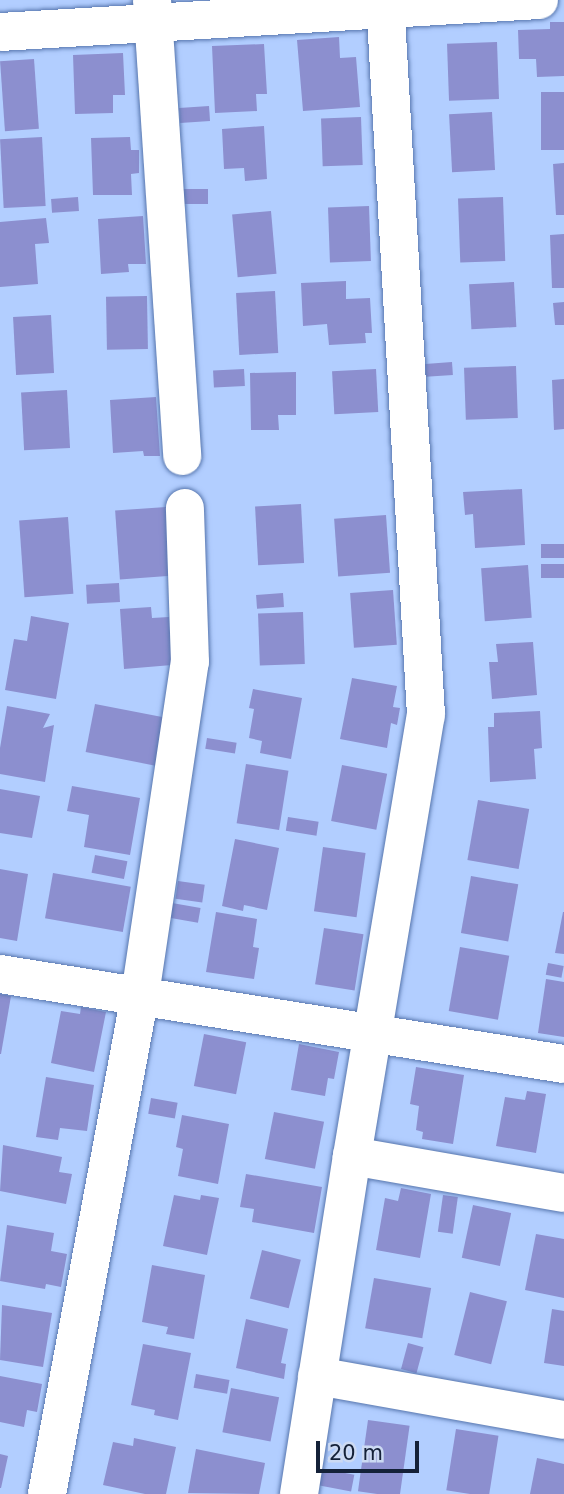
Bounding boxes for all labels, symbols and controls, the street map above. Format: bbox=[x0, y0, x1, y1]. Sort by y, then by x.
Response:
scale bar bbox=[319, 1428, 422, 1472]
text: 20 m bbox=[329, 1441, 383, 1465]

